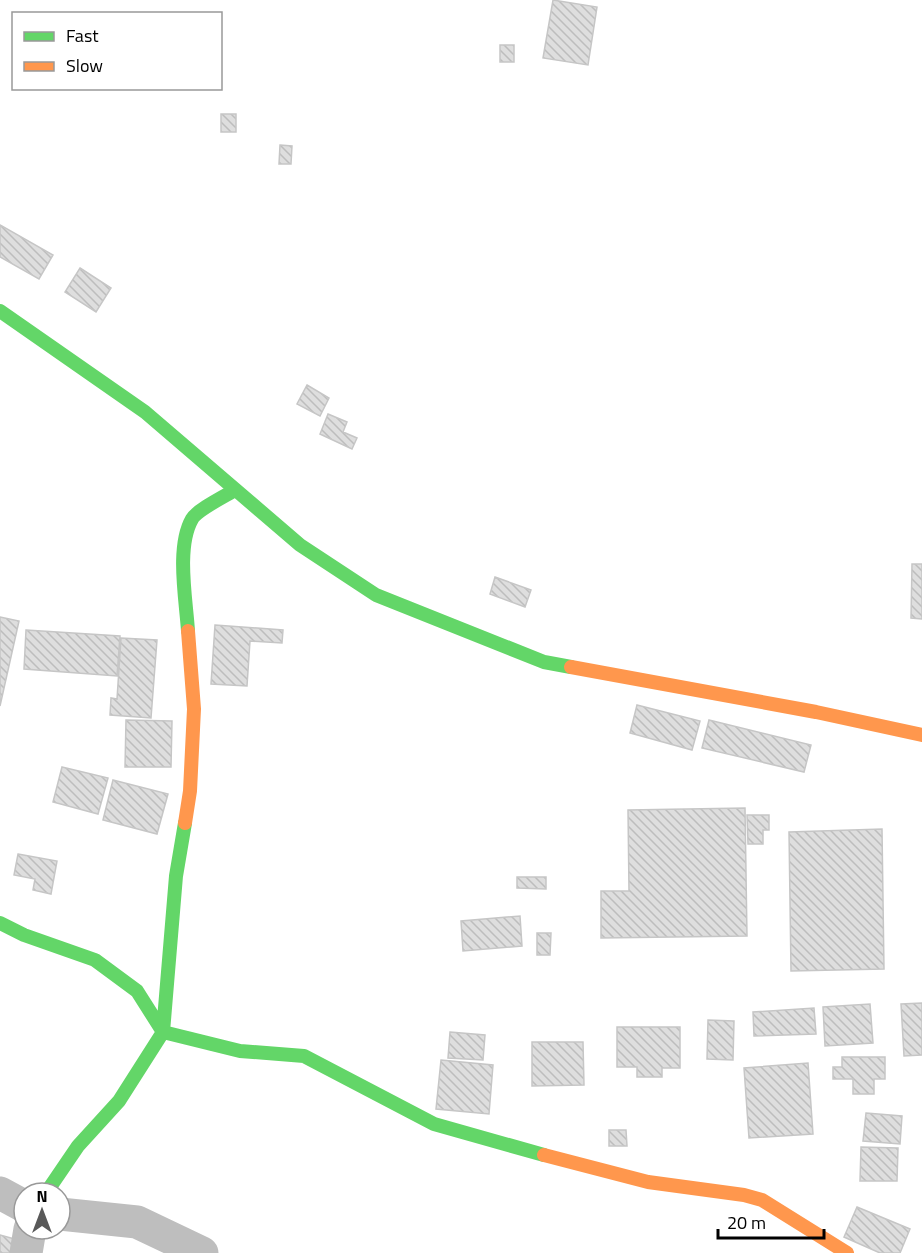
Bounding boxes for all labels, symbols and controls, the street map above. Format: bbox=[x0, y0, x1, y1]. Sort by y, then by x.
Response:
legend bbox=[12, 12, 222, 90]
text: Fast bbox=[66, 22, 99, 49]
text: Slow bbox=[66, 52, 103, 79]
north arrow bbox=[12, 1181, 72, 1241]
text: N bbox=[36, 1184, 48, 1208]
scale bar bbox=[718, 1202, 824, 1240]
text: 20 m bbox=[727, 1209, 766, 1236]

